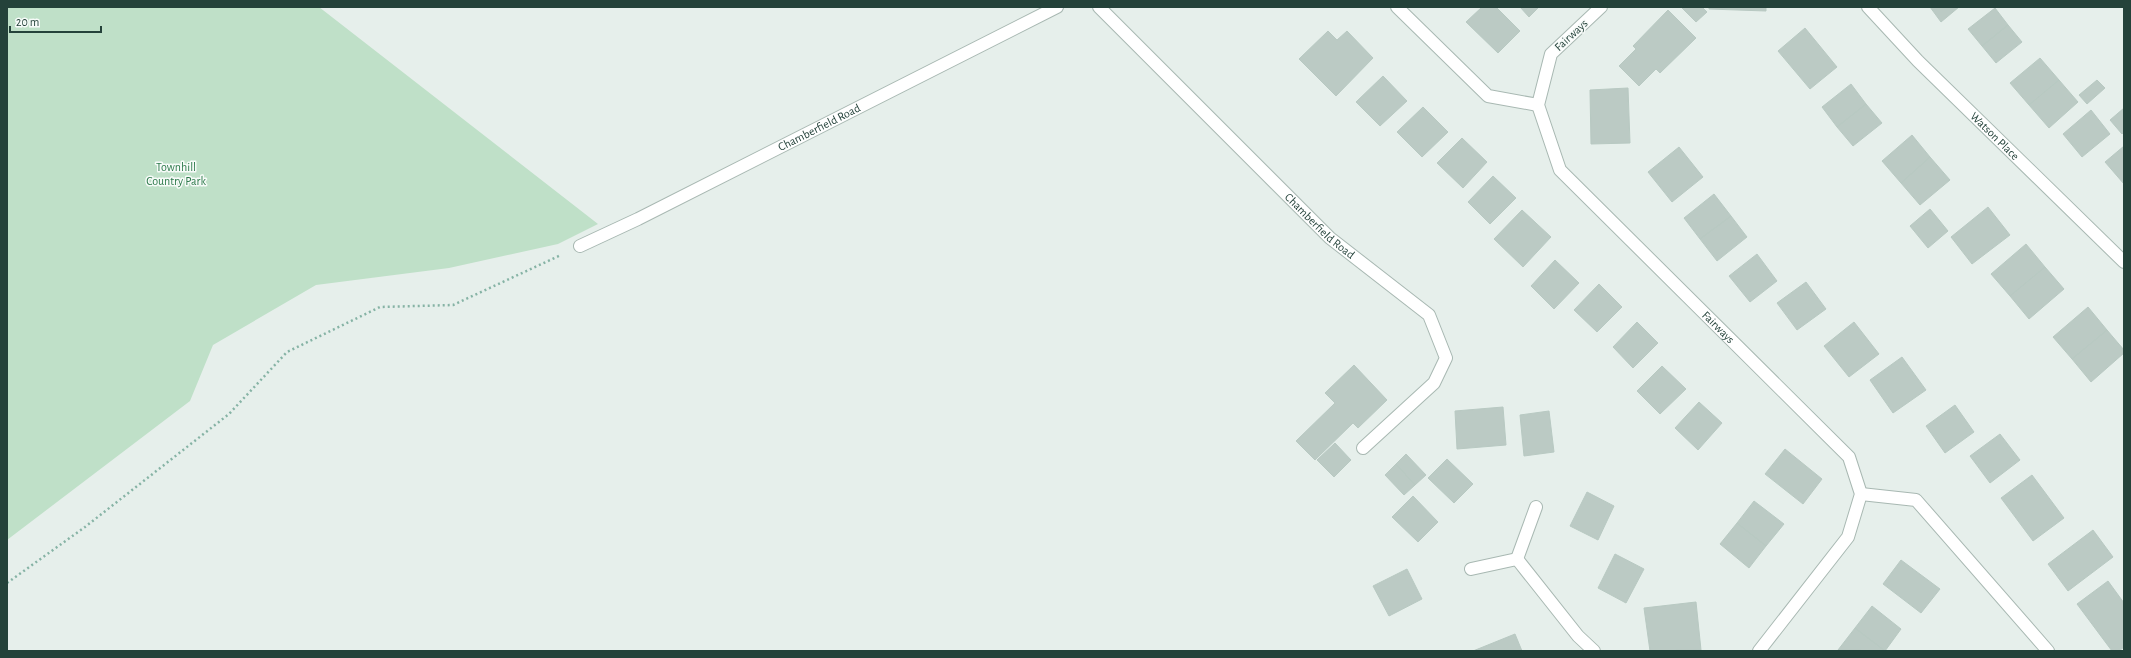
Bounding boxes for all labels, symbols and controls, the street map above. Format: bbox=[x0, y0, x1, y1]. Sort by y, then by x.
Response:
scale bar bbox=[10, 8, 101, 34]
text: 20 m bbox=[16, 16, 39, 28]
street label: Fairways bbox=[1552, 17, 1590, 54]
street label: Chamberfield Road bbox=[776, 102, 862, 153]
street label: Watson Place bbox=[1968, 110, 2022, 162]
park label: Townhill Country Park bbox=[146, 161, 206, 188]
street label: Chamberfield Road bbox=[1283, 191, 1357, 261]
street label: Fairways bbox=[1700, 309, 1737, 346]

